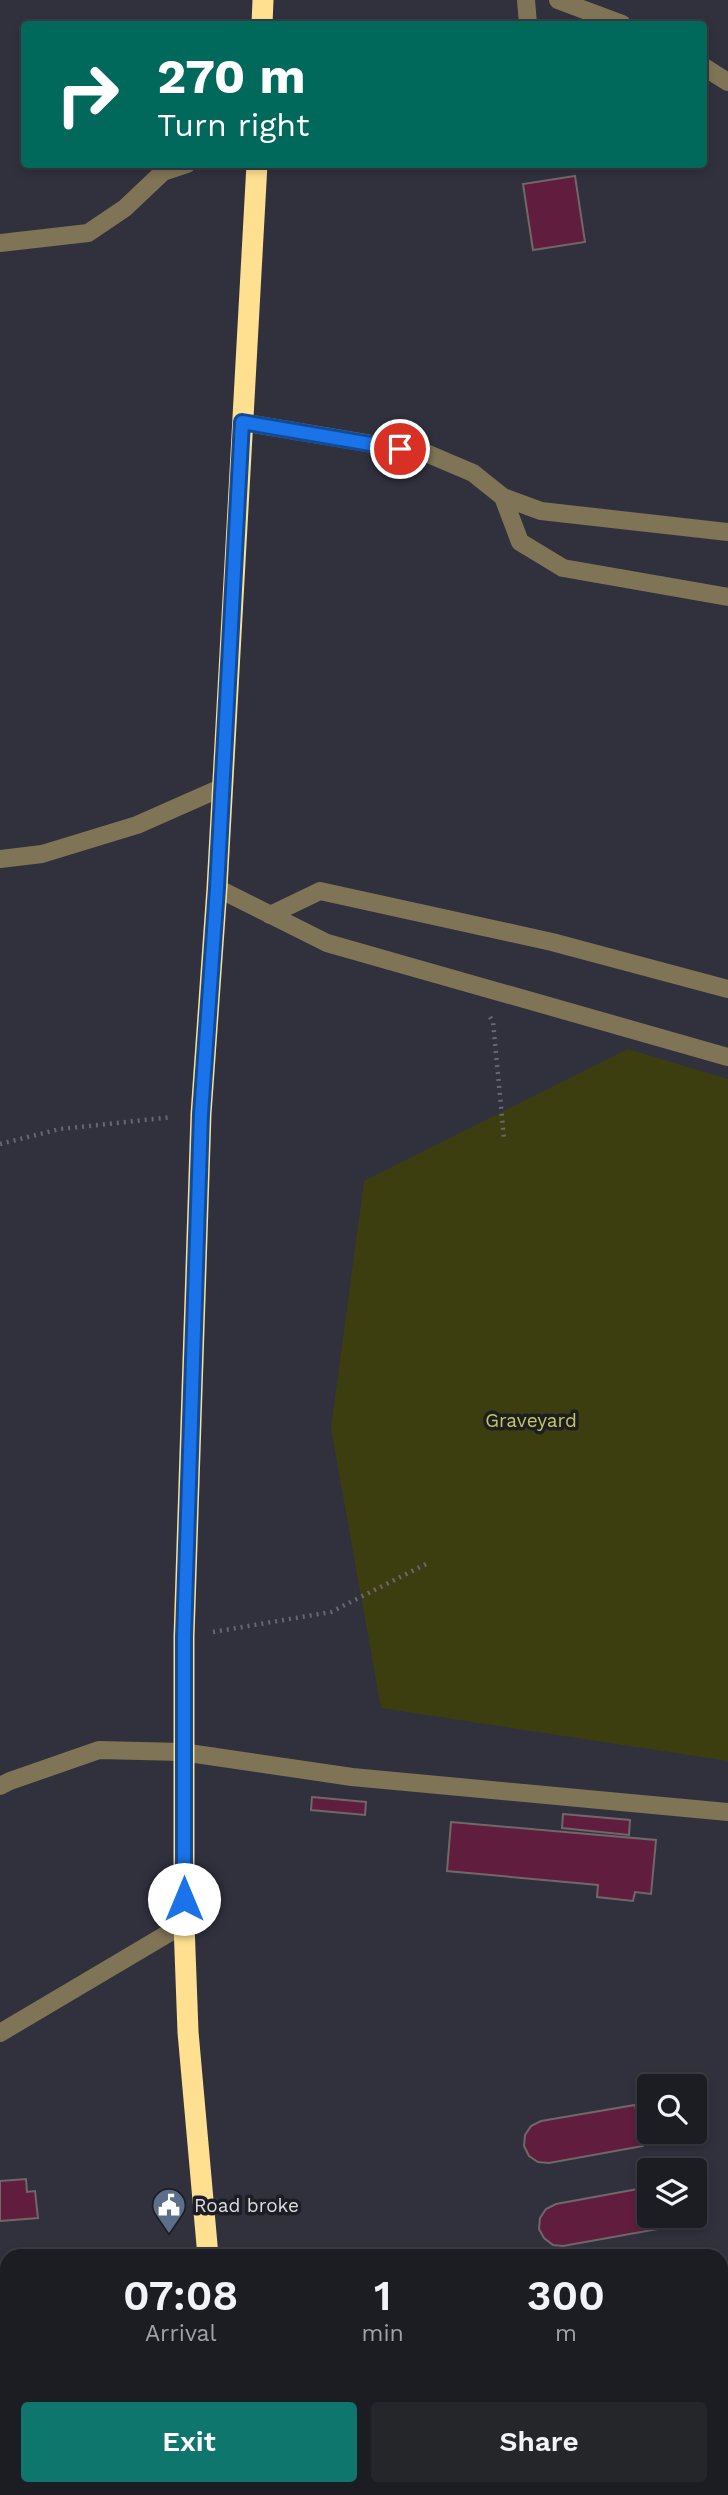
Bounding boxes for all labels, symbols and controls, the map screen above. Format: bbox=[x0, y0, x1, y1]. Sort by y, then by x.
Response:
text: 270 m bbox=[157, 47, 306, 105]
icon: right bbox=[42, 49, 133, 140]
text: Turn right bbox=[157, 106, 309, 144]
pin bbox=[370, 419, 430, 479]
icon: arrive bbox=[381, 430, 419, 468]
park label: Graveyard bbox=[485, 1409, 577, 1432]
position arrow bbox=[147, 1862, 221, 1936]
map controls bbox=[637, 2074, 707, 2228]
button: search bbox=[637, 2074, 707, 2144]
button: layers bbox=[637, 2158, 707, 2228]
public building icon: Road broke bbox=[150, 2186, 188, 2235]
place label: Road broke bbox=[194, 2194, 299, 2217]
text: 07:08 bbox=[123, 2271, 239, 2320]
text: 1 bbox=[374, 2271, 391, 2320]
text: 300 bbox=[527, 2271, 605, 2320]
text: Arrival bbox=[145, 2320, 217, 2347]
text: min bbox=[362, 2320, 404, 2347]
text: m bbox=[555, 2320, 577, 2347]
button: Exit bbox=[21, 2402, 357, 2482]
button: Share bbox=[371, 2402, 707, 2482]

